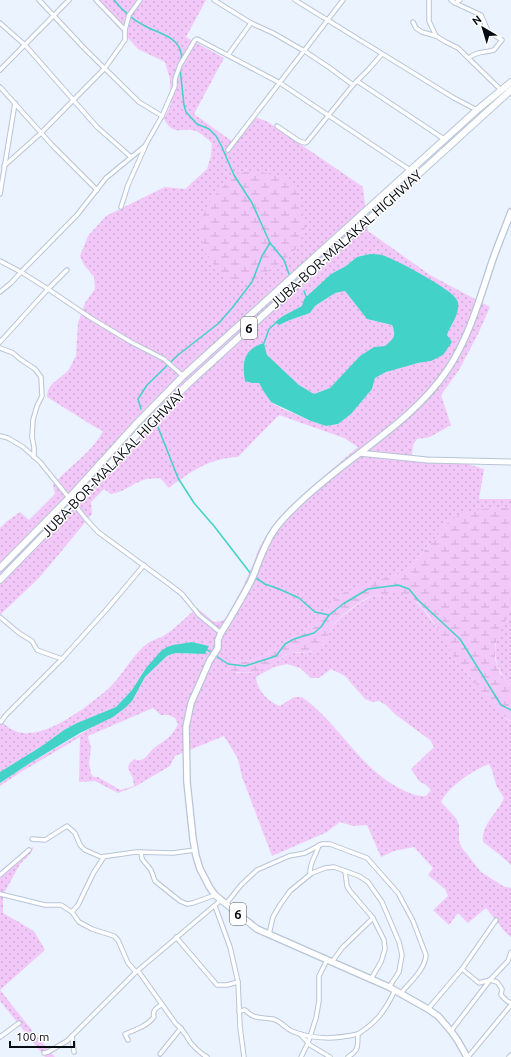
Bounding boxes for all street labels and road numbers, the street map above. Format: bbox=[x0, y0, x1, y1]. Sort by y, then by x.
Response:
street label: JUBA-BOR-MALAKAL HIGHWAY bbox=[267, 167, 425, 311]
road number: 6 bbox=[241, 317, 257, 339]
street label: JUBA-BOR-MALAKAL HIGHWAY bbox=[38, 386, 188, 540]
road number: 6 bbox=[230, 903, 246, 925]

